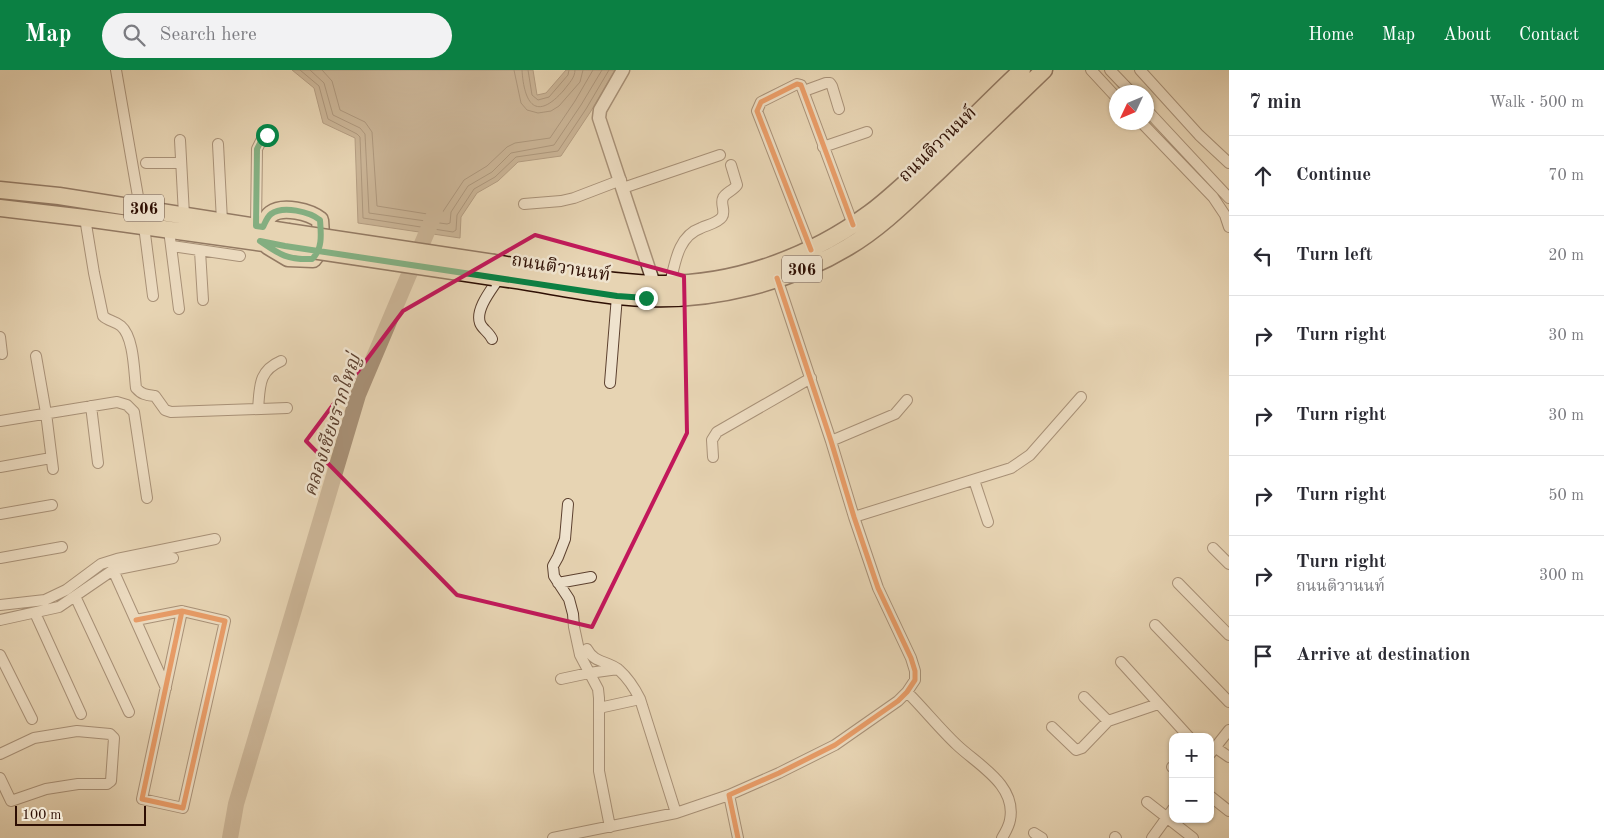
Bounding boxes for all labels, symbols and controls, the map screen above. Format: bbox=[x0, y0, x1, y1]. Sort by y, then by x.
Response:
search box bbox=[102, 13, 452, 58]
icon: search bbox=[120, 21, 148, 49]
text: Map bbox=[25, 23, 72, 47]
text: Search here bbox=[160, 26, 257, 45]
text: Home bbox=[1308, 26, 1354, 44]
text: Map bbox=[1382, 26, 1415, 44]
text: About bbox=[1443, 26, 1491, 44]
text: Contact bbox=[1519, 26, 1579, 44]
north arrow bbox=[1109, 85, 1154, 130]
text: 7 min bbox=[1249, 92, 1302, 113]
text: Walk · 500 m bbox=[1489, 95, 1584, 111]
street label: ถนนติวานนท์ bbox=[893, 101, 980, 186]
route start bbox=[256, 124, 279, 147]
icon: ahead bbox=[1249, 162, 1277, 190]
text: Continue bbox=[1296, 166, 1371, 185]
text: 70 m bbox=[1548, 168, 1584, 184]
road number: 306 bbox=[124, 195, 164, 222]
icon: left bbox=[1249, 242, 1277, 270]
text: Turn left bbox=[1296, 246, 1373, 265]
street label: ถนนติวานนท์ bbox=[510, 248, 612, 285]
text: 20 m bbox=[1548, 248, 1584, 264]
road number: 306 bbox=[782, 255, 822, 282]
route end bbox=[635, 287, 658, 310]
icon: right bbox=[1249, 322, 1277, 350]
text: Turn right bbox=[1296, 326, 1386, 345]
text: 30 m bbox=[1548, 328, 1584, 344]
water label: คลองเชียงรากใหญ่ bbox=[296, 348, 366, 499]
icon: right bbox=[1249, 402, 1277, 430]
text: Turn right bbox=[1296, 406, 1386, 425]
text: 30 m bbox=[1548, 408, 1584, 424]
icon: right bbox=[1249, 482, 1277, 510]
text: Turn right bbox=[1296, 486, 1386, 505]
text: 50 m bbox=[1548, 488, 1584, 504]
text: Turn right bbox=[1296, 553, 1386, 572]
icon: right bbox=[1249, 562, 1277, 590]
text: 300 m bbox=[1539, 568, 1584, 584]
text: ถนนติวานนท์ bbox=[1296, 579, 1385, 595]
icon: arrive bbox=[1249, 642, 1277, 670]
text: Arrive at destination bbox=[1296, 646, 1470, 665]
map controls bbox=[1169, 733, 1214, 823]
button: + bbox=[1169, 733, 1214, 778]
button: − bbox=[1169, 778, 1214, 823]
scale bar bbox=[15, 803, 146, 826]
text: 100 m bbox=[22, 808, 61, 822]

